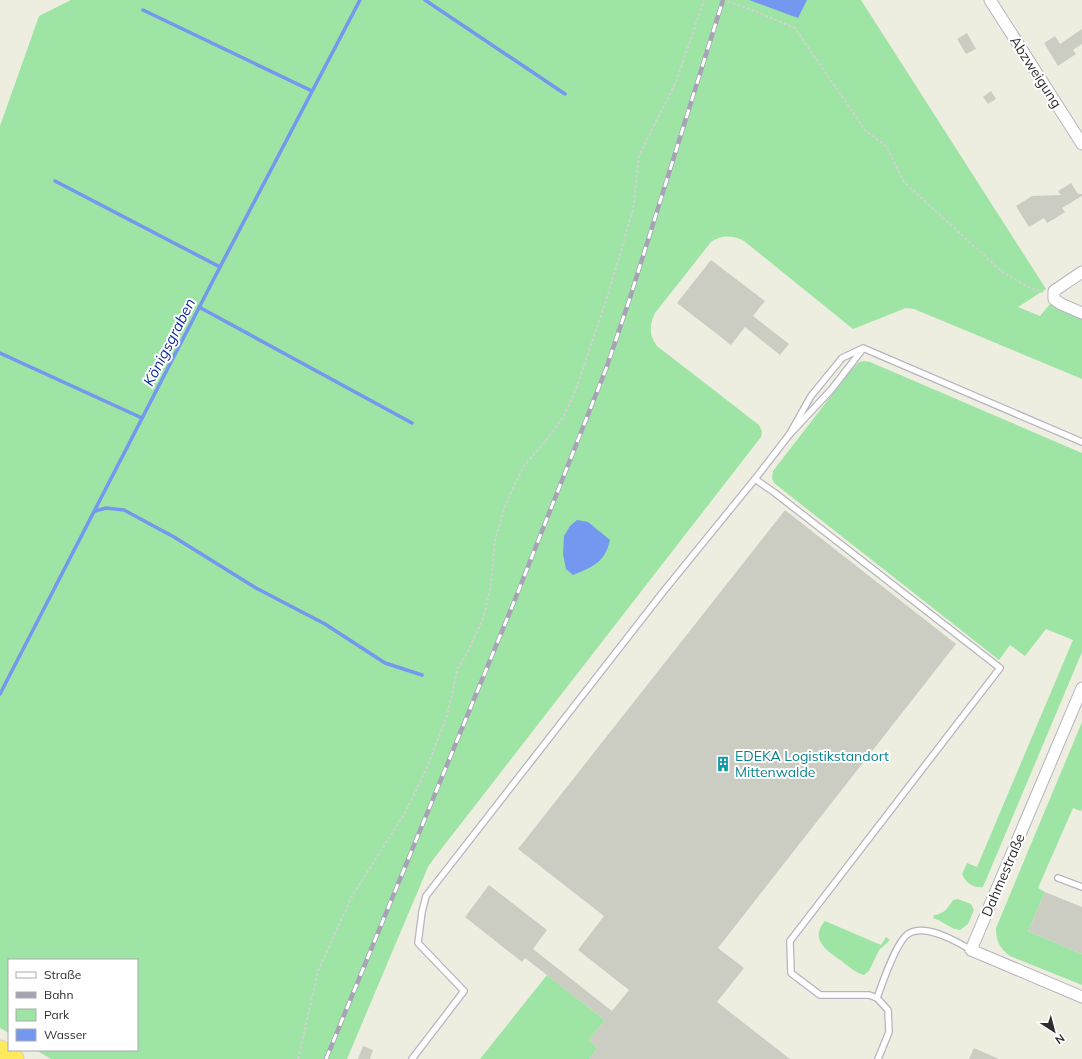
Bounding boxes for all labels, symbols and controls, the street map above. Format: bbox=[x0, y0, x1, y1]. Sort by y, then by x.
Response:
street label: Abzweigung bbox=[1006, 33, 1066, 111]
water label: Königsgraben bbox=[139, 295, 199, 389]
place label: EDEKA Logistikstandort Mittenwalde bbox=[735, 747, 889, 781]
building icon: EDEKA Logistikstandort Mittenwalde bbox=[714, 755, 732, 773]
street label: Dahmestraße bbox=[977, 831, 1029, 919]
legend bbox=[8, 959, 138, 1051]
text: Straße bbox=[44, 967, 81, 982]
text: Bahn bbox=[44, 987, 73, 1002]
text: Park bbox=[44, 1007, 70, 1022]
north arrow bbox=[1034, 1011, 1074, 1051]
text: Wasser bbox=[44, 1027, 87, 1042]
text: N bbox=[1052, 1031, 1067, 1047]

